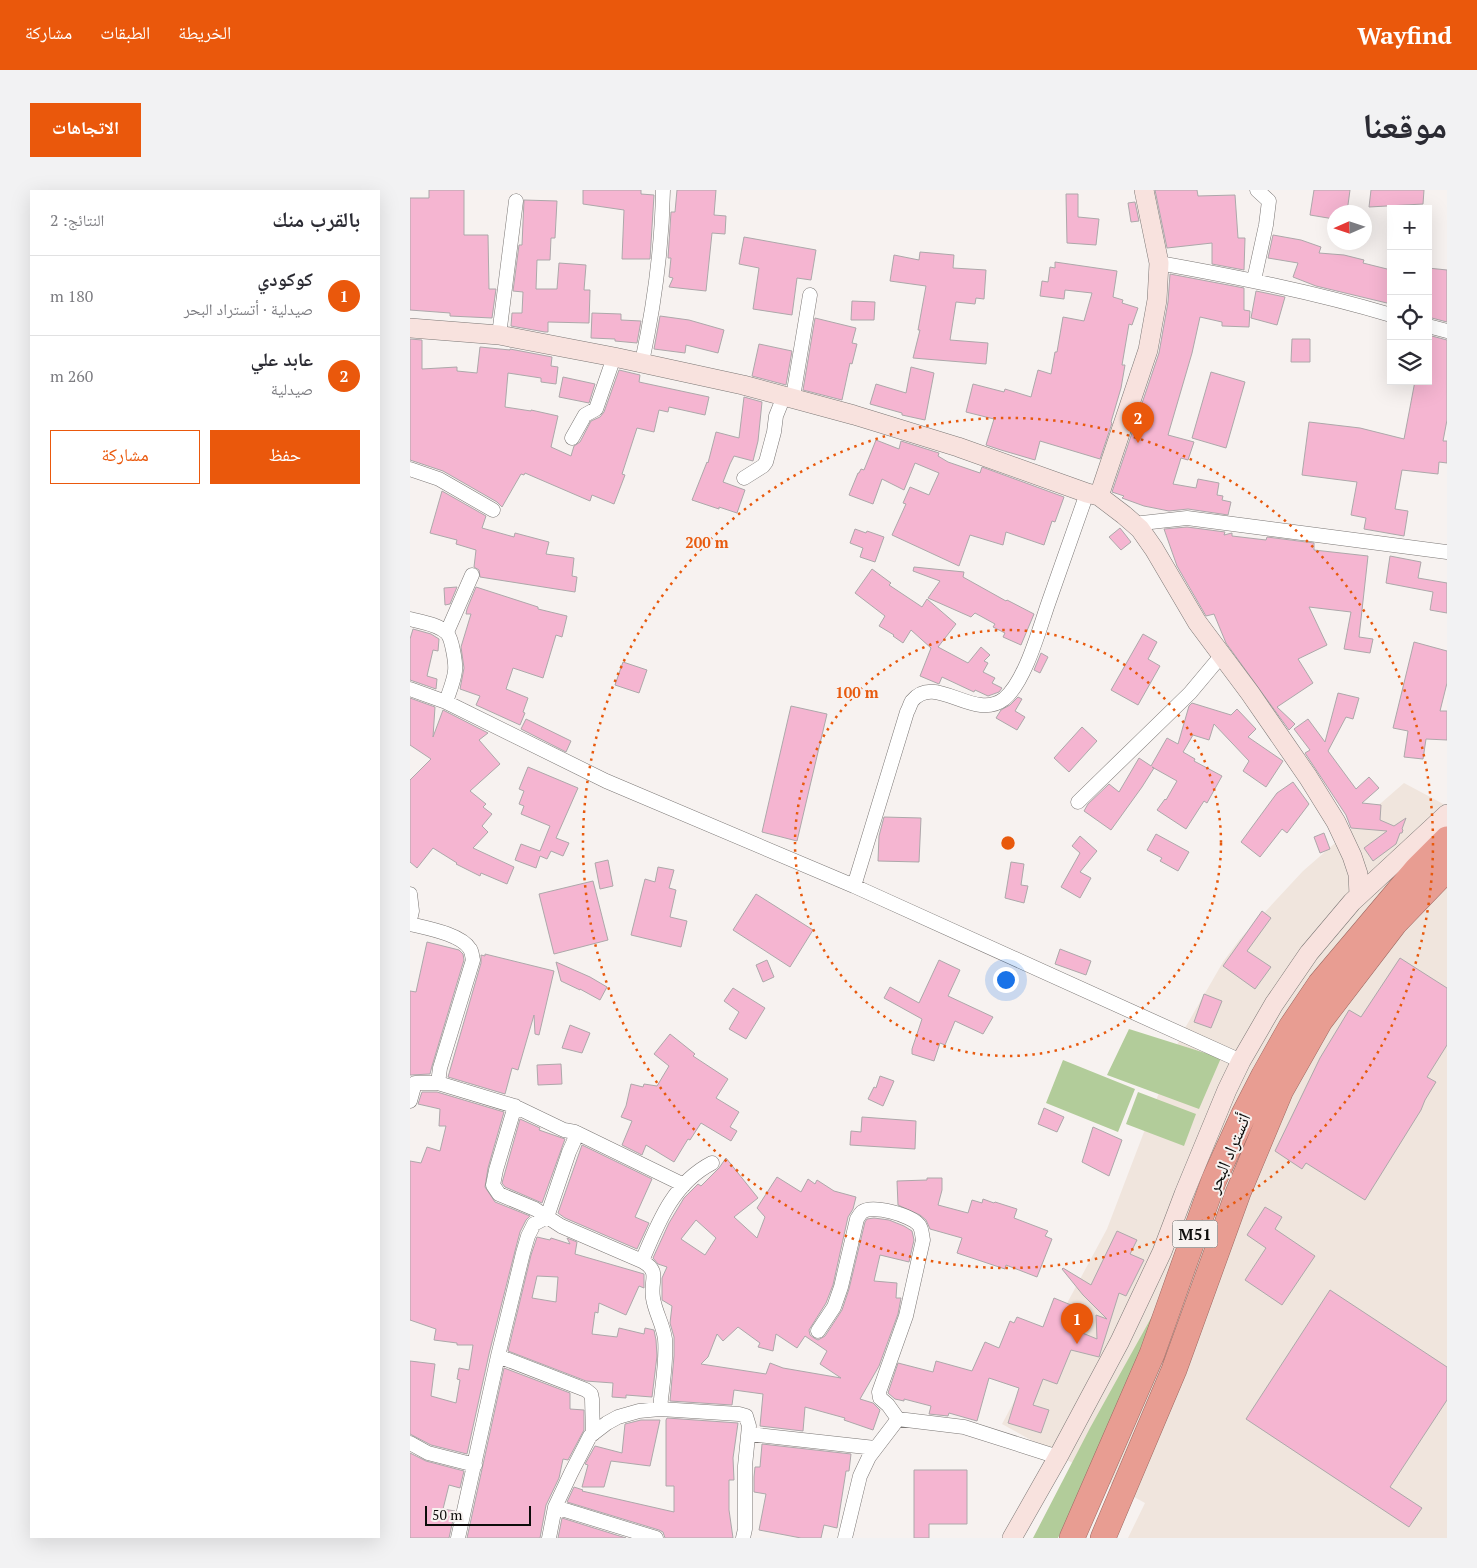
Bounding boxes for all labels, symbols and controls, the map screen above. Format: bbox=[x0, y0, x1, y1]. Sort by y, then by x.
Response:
text: Wayfind bbox=[1357, 19, 1452, 51]
text: مشاركة bbox=[25, 20, 72, 44]
text: الطبقات bbox=[100, 20, 150, 44]
text: الخريطة bbox=[178, 20, 231, 44]
text: موقعنا bbox=[1362, 102, 1447, 148]
button: الاتجاهات bbox=[30, 103, 141, 157]
text: بالقرب منك bbox=[272, 205, 360, 233]
north arrow bbox=[1327, 205, 1372, 250]
map controls bbox=[1387, 205, 1432, 385]
button: + bbox=[1387, 205, 1432, 250]
text: النتائج: 2 bbox=[50, 209, 104, 231]
button: − bbox=[1387, 250, 1432, 295]
text: كوكودي bbox=[257, 266, 313, 291]
text: 180 m bbox=[50, 285, 93, 307]
text: 1 bbox=[339, 285, 349, 307]
button: locate bbox=[1387, 295, 1432, 340]
text: صيدلية · أتستراد البحر bbox=[184, 298, 313, 320]
button: layers bbox=[1387, 340, 1432, 385]
text: عابد علي bbox=[251, 346, 313, 371]
text: 260 m bbox=[50, 365, 93, 387]
text: 2 bbox=[339, 365, 349, 387]
text: صيدلية bbox=[271, 378, 313, 400]
pin: 2 bbox=[1122, 402, 1154, 443]
button: مشاركة bbox=[50, 430, 200, 484]
button: حفظ bbox=[210, 430, 360, 484]
text: 200 m bbox=[685, 532, 729, 552]
text: 100 m bbox=[835, 682, 879, 702]
centre of rings bbox=[999, 834, 1017, 852]
your location bbox=[993, 967, 1019, 993]
street label: أتستراد البحر bbox=[1200, 1109, 1256, 1198]
road number: M51 bbox=[1172, 1220, 1218, 1248]
pin: 1 bbox=[1061, 1303, 1093, 1344]
scale bar bbox=[425, 1503, 531, 1526]
text: 50 m bbox=[432, 1505, 462, 1524]

